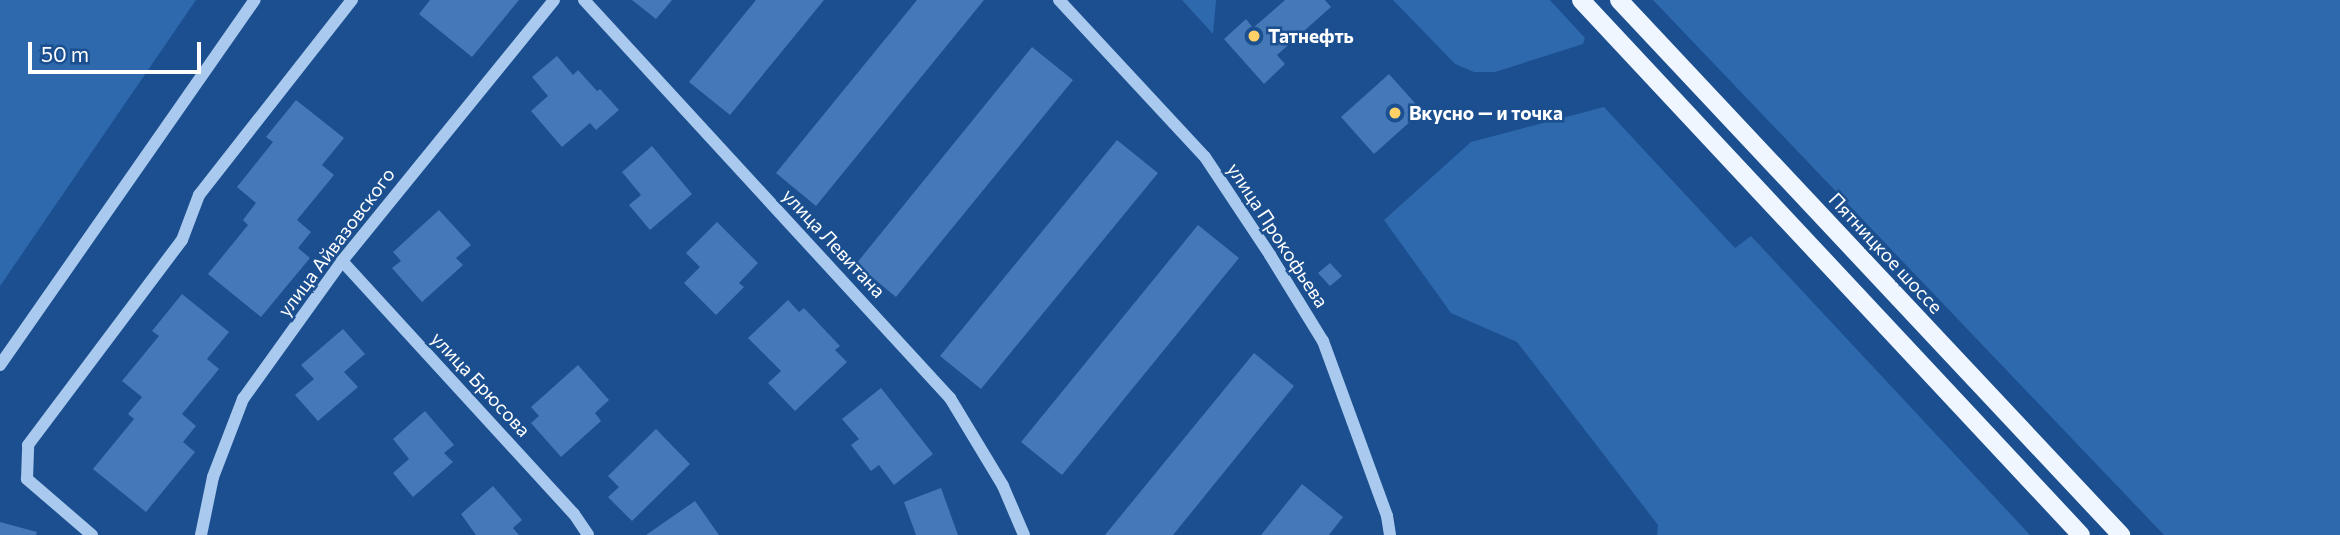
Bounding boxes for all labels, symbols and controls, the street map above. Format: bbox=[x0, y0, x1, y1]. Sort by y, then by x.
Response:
place label: Татнефть bbox=[1268, 25, 1354, 47]
scale bar bbox=[32, 28, 205, 72]
marker: Татнефть bbox=[1246, 28, 1262, 44]
text: 50 m bbox=[41, 41, 89, 66]
place label: Вкусно — и точка bbox=[1409, 102, 1563, 124]
marker: Вкусно — и точка bbox=[1387, 105, 1403, 121]
street label: улица Прокофьева bbox=[1223, 158, 1333, 312]
street label: улица Айвазовского bbox=[273, 163, 399, 321]
street label: улица Левитана bbox=[778, 184, 890, 302]
street label: Пятницкое шоссе bbox=[1824, 188, 1948, 318]
street label: улица Брюсова bbox=[427, 327, 535, 441]

